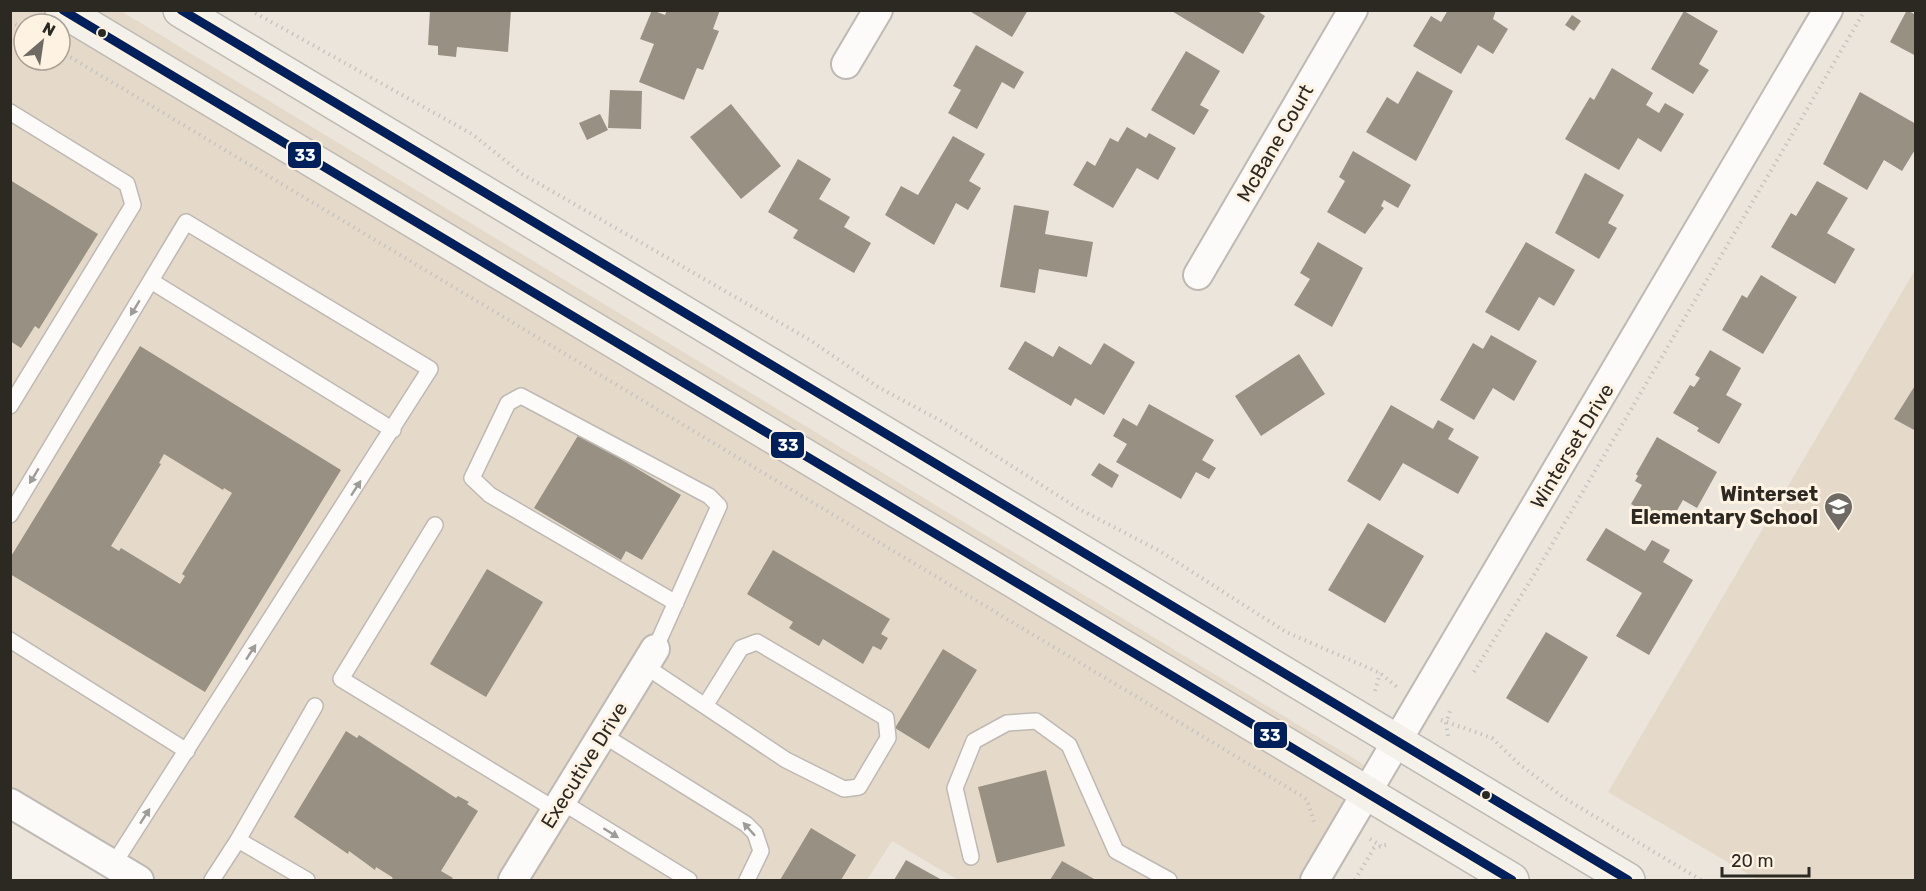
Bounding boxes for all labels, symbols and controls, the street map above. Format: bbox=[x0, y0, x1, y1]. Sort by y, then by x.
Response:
north arrow bbox=[12, 12, 72, 72]
text: N bbox=[39, 18, 59, 40]
unlabelled marker bbox=[96, 27, 108, 39]
street label: McBane Court bbox=[1232, 80, 1318, 206]
line badge: 33 bbox=[287, 141, 322, 169]
text: 33 bbox=[294, 146, 316, 165]
one-way arrow bbox=[129, 300, 140, 316]
street label: Winterset Drive bbox=[1525, 379, 1619, 513]
line badge: 33 bbox=[770, 431, 805, 459]
text: 33 bbox=[777, 436, 799, 455]
one-way arrow bbox=[29, 468, 40, 484]
one-way arrow bbox=[350, 480, 361, 496]
place label: Winterset Elementary School bbox=[1631, 482, 1818, 529]
school or university icon: Winterset Elementary School bbox=[1823, 490, 1855, 532]
one-way arrow bbox=[245, 644, 256, 660]
street label: Executive Drive bbox=[536, 697, 632, 833]
line badge: 33 bbox=[1253, 721, 1288, 749]
text: 33 bbox=[1259, 726, 1281, 745]
unlabelled marker bbox=[1480, 789, 1492, 801]
one-way arrow bbox=[139, 808, 150, 824]
one-way arrow bbox=[742, 821, 756, 836]
one-way arrow bbox=[603, 827, 619, 838]
scale bar bbox=[1722, 840, 1809, 878]
text: 20 m bbox=[1731, 850, 1773, 872]

